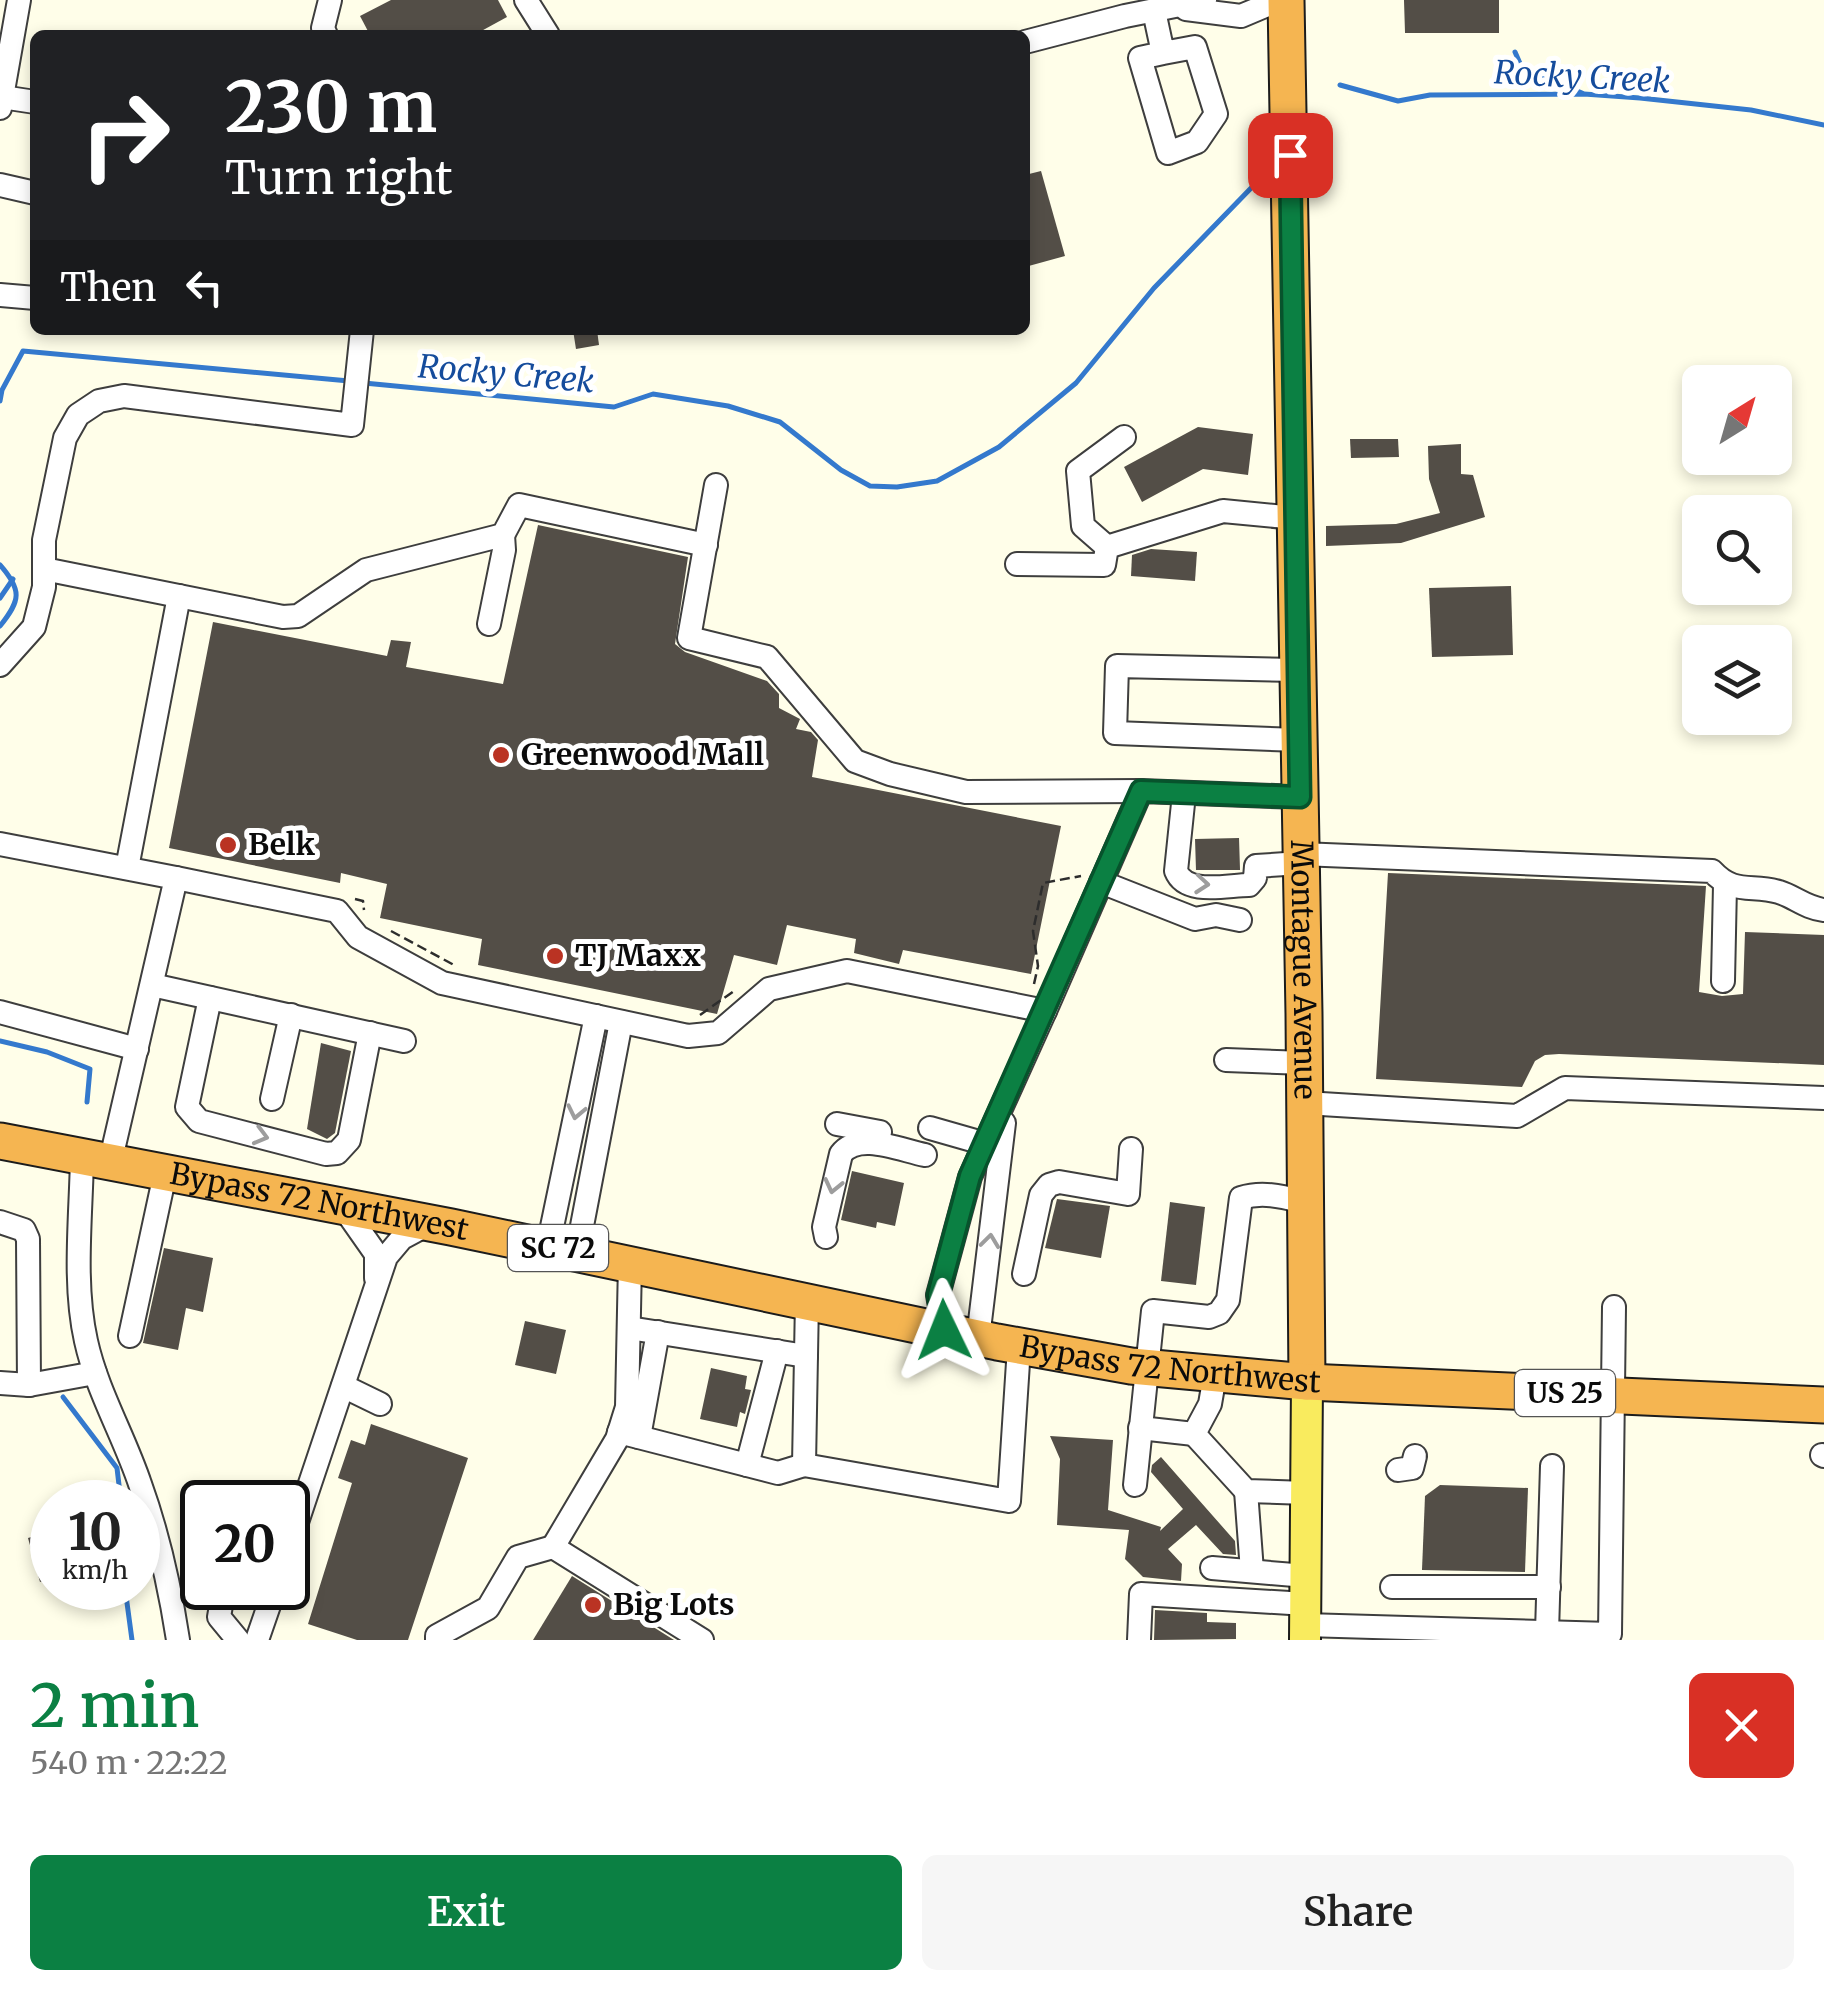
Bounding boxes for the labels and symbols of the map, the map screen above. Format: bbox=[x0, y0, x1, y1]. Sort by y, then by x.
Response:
water label: Rocky Creek bbox=[1493, 52, 1672, 102]
pin bbox=[1248, 113, 1333, 198]
water label: Rocky Creek bbox=[416, 346, 596, 402]
north arrow bbox=[1682, 365, 1792, 475]
place label: Greenwood Mall bbox=[521, 735, 764, 773]
marker: Greenwood Mall bbox=[490, 744, 512, 766]
place label: Belk bbox=[248, 825, 315, 863]
marker: Belk bbox=[217, 834, 239, 856]
street label: Montague Avenue bbox=[1283, 840, 1325, 1100]
one-way arrow bbox=[1194, 873, 1210, 895]
place label: TJ Maxx bbox=[575, 936, 701, 974]
marker: TJ Maxx bbox=[544, 945, 566, 967]
one-way arrow bbox=[567, 1103, 588, 1120]
one-way arrow bbox=[251, 1125, 269, 1146]
street label: Bypass 72 Northwest bbox=[167, 1154, 472, 1248]
one-way arrow bbox=[824, 1177, 845, 1194]
road number: SC 72 bbox=[508, 1225, 608, 1271]
one-way arrow bbox=[978, 1232, 999, 1249]
position arrow bbox=[892, 1278, 996, 1382]
street label: Bypass 72 Northwest bbox=[1017, 1326, 1322, 1401]
road number: US 25 bbox=[1515, 1370, 1615, 1416]
speed limit sign: 20 bbox=[180, 1480, 310, 1610]
place label: Big Lots bbox=[613, 1585, 735, 1623]
marker: Big Lots bbox=[582, 1594, 604, 1616]

